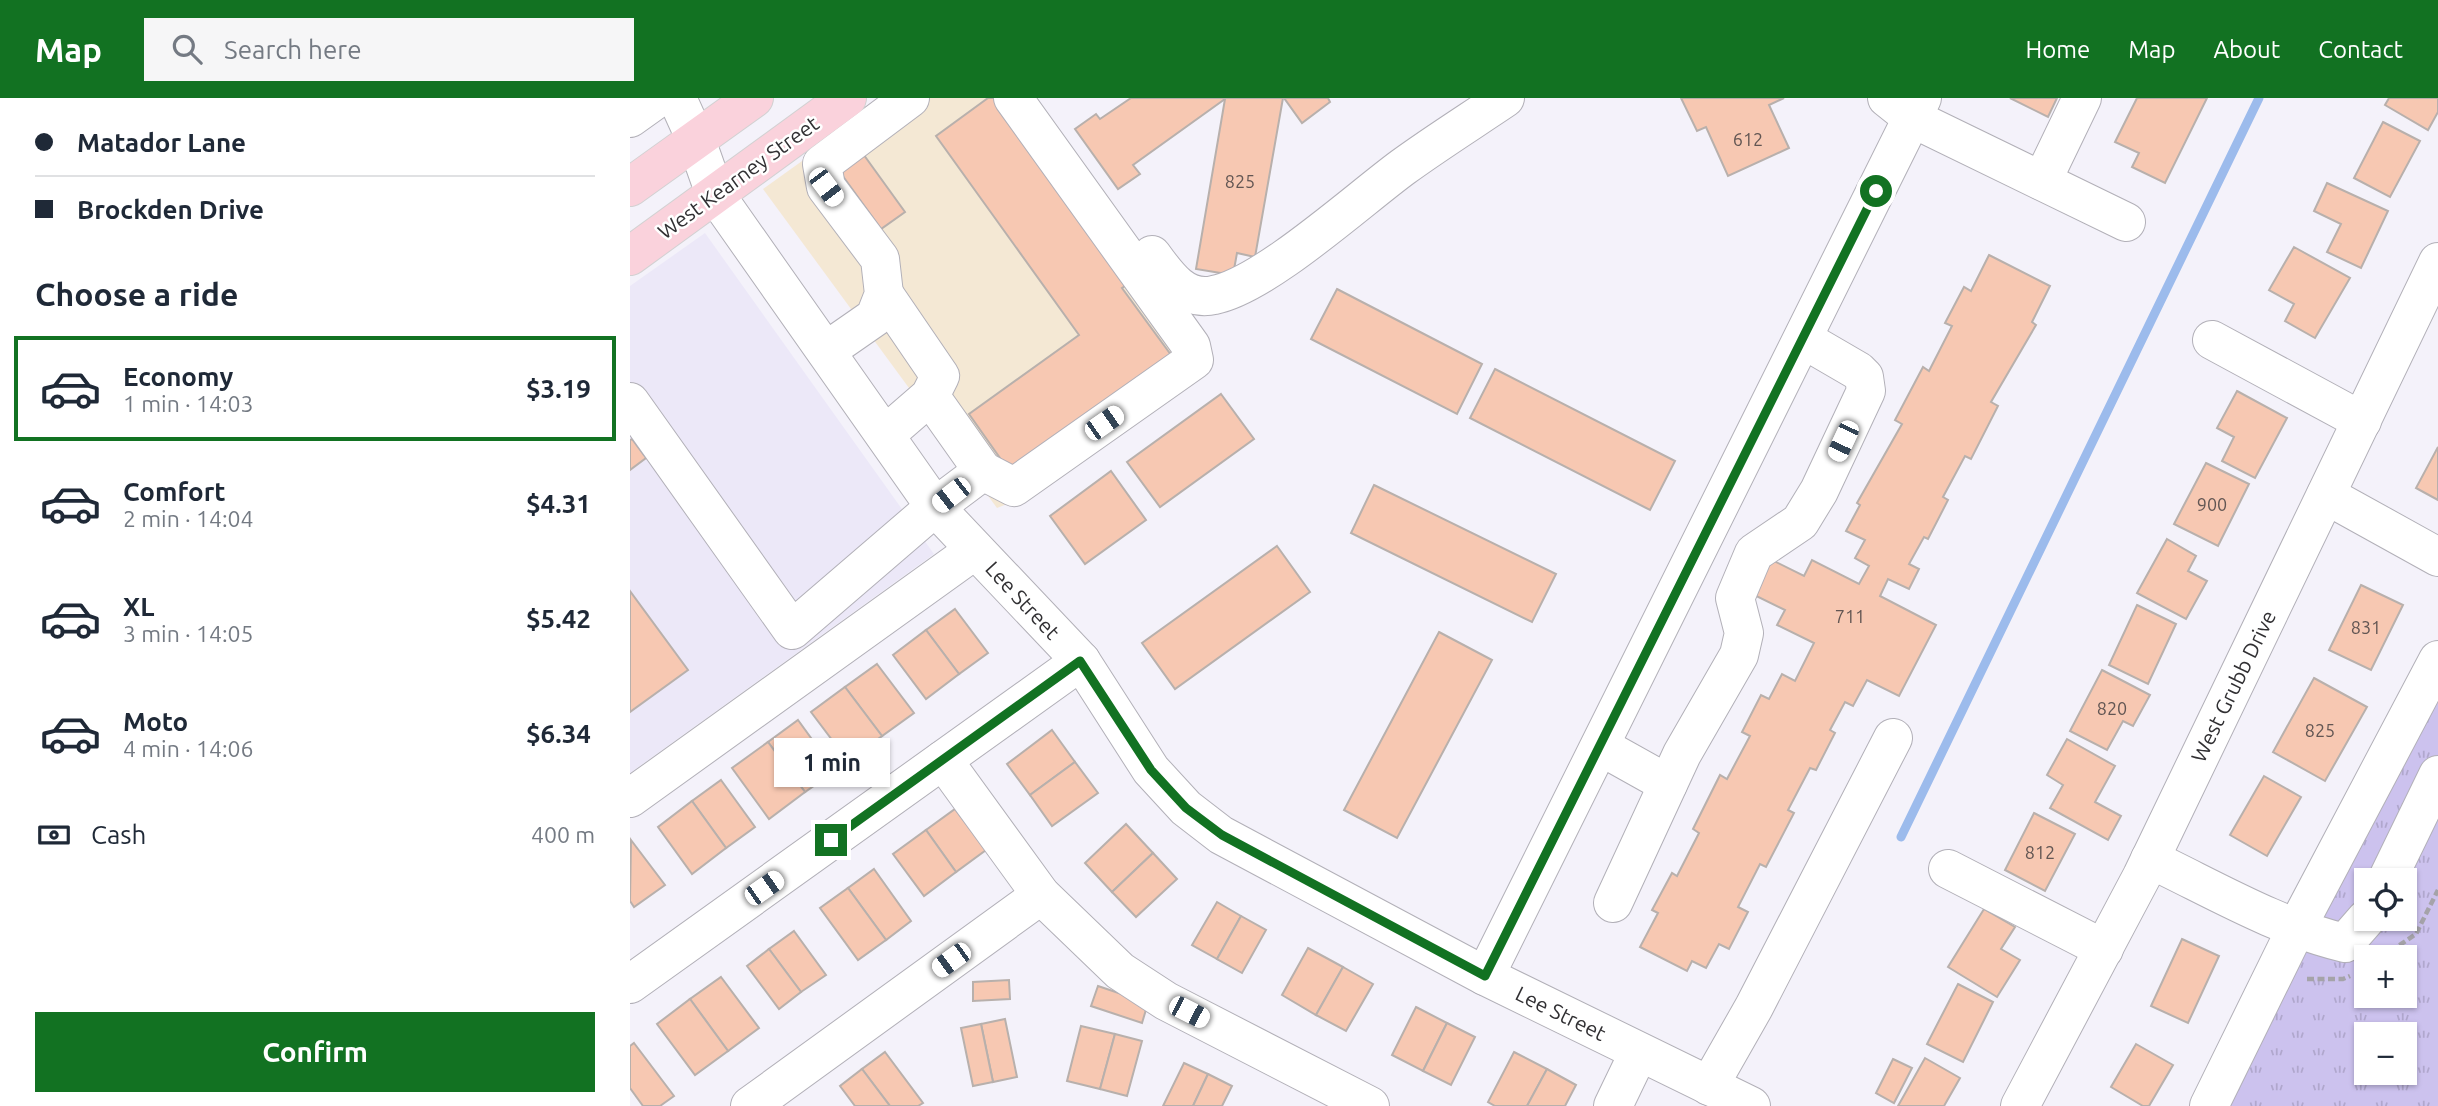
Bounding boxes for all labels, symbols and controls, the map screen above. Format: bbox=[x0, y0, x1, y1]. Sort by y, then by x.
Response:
search box bbox=[144, 18, 634, 81]
icon: search bbox=[168, 30, 206, 68]
text: Map bbox=[35, 31, 102, 68]
text: Search here bbox=[224, 35, 362, 64]
text: Home bbox=[2025, 36, 2090, 63]
text: Map bbox=[2128, 36, 2175, 63]
text: About bbox=[2213, 36, 2280, 63]
text: Contact bbox=[2318, 36, 2403, 63]
street label: West Kearney Street bbox=[653, 111, 823, 243]
text: Matador Lane bbox=[77, 128, 246, 157]
house number: 612 bbox=[1733, 129, 1763, 149]
car bbox=[805, 164, 848, 210]
house number: 825 bbox=[1225, 171, 1255, 191]
route start bbox=[1860, 175, 1892, 207]
text: Brockden Drive bbox=[77, 195, 264, 224]
text: Choose a ride bbox=[35, 276, 238, 312]
icon: car bbox=[39, 357, 102, 420]
text: Economy bbox=[123, 362, 233, 391]
text: $3.19 bbox=[526, 374, 591, 403]
text: 1 min · 14:03 bbox=[123, 391, 254, 416]
car bbox=[1081, 402, 1128, 444]
car bbox=[1825, 418, 1862, 464]
icon: car bbox=[39, 472, 102, 535]
car bbox=[928, 474, 975, 516]
text: Comfort bbox=[123, 477, 226, 506]
text: $4.31 bbox=[526, 489, 591, 518]
house number: 900 bbox=[2197, 494, 2227, 514]
text: 2 min · 14:04 bbox=[123, 506, 254, 531]
street label: Lee Street bbox=[981, 556, 1065, 644]
icon: car bbox=[39, 587, 102, 650]
text: XL bbox=[123, 592, 154, 621]
text: $5.42 bbox=[526, 604, 591, 633]
house number: 711 bbox=[1835, 606, 1865, 626]
street label: West Grubb Drive bbox=[2186, 606, 2280, 766]
house number: 831 bbox=[2351, 617, 2381, 637]
text: 3 min · 14:05 bbox=[123, 621, 254, 646]
house number: 820 bbox=[2097, 698, 2127, 718]
icon: car bbox=[39, 702, 102, 765]
text: Moto bbox=[123, 707, 188, 736]
text: $6.34 bbox=[526, 719, 591, 748]
house number: 825 bbox=[2305, 720, 2335, 740]
text: 4 min · 14:06 bbox=[123, 736, 254, 761]
callout: 1 min bbox=[773, 738, 889, 788]
text: 1 min bbox=[803, 750, 861, 775]
icon: cash bbox=[35, 816, 73, 854]
text: Cash bbox=[91, 820, 146, 849]
text: 400 m bbox=[531, 822, 595, 847]
route end bbox=[815, 824, 847, 856]
house number: 812 bbox=[2025, 842, 2055, 862]
car bbox=[741, 867, 788, 909]
map controls bbox=[2354, 868, 2417, 1085]
button: locate bbox=[2354, 868, 2417, 931]
car bbox=[928, 939, 975, 981]
button: + bbox=[2354, 945, 2417, 1008]
street label: Lee Street bbox=[1512, 981, 1610, 1045]
car bbox=[1166, 993, 1213, 1031]
button: Confirm bbox=[35, 1012, 595, 1092]
button: − bbox=[2354, 1022, 2417, 1085]

